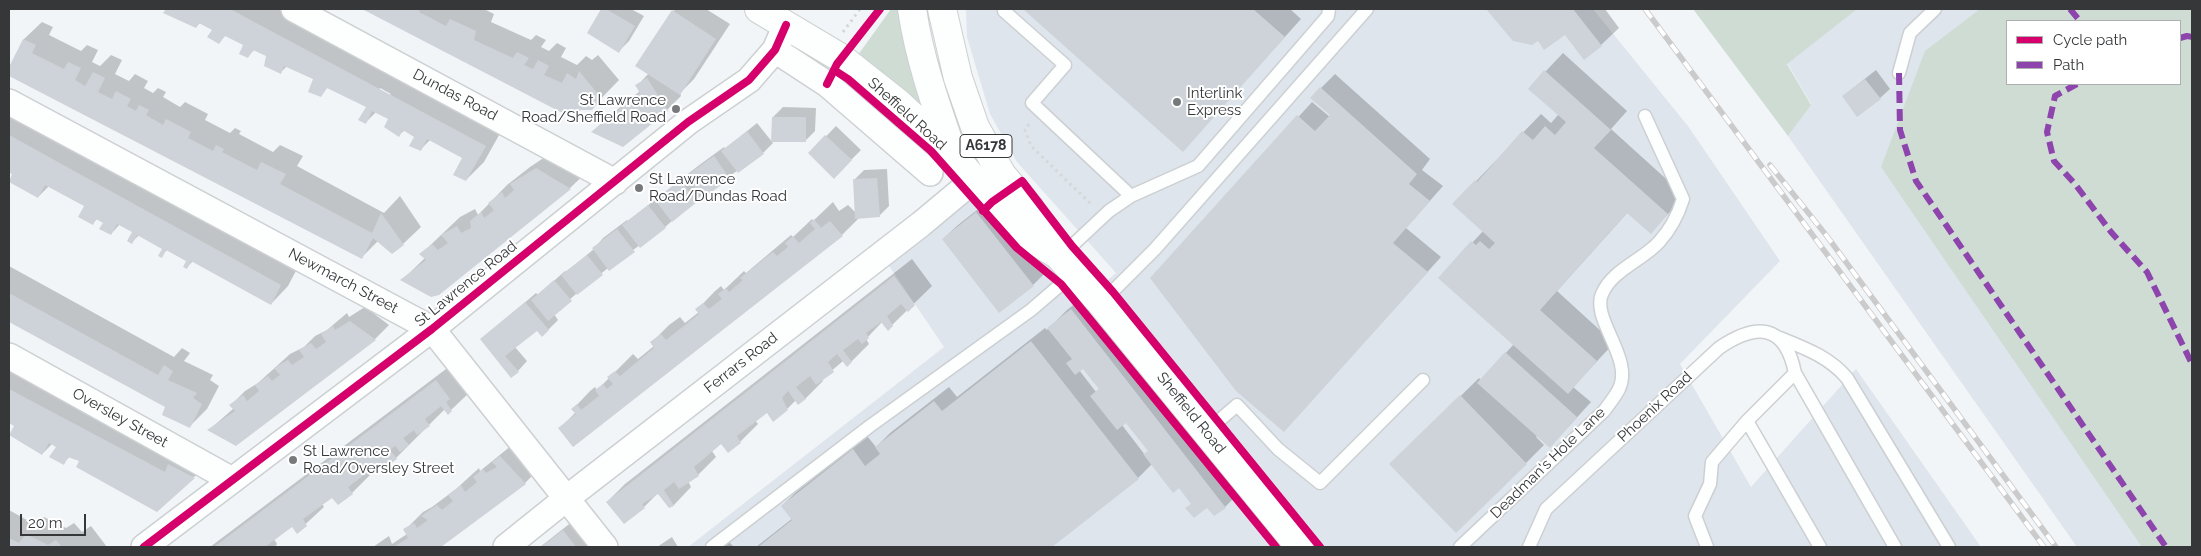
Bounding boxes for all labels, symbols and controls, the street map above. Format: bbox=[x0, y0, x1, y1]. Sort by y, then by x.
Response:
legend bbox=[2006, 20, 2181, 85]
text: Cycle path bbox=[2053, 31, 2127, 49]
text: Path bbox=[2053, 56, 2084, 74]
street label: Dundas Road bbox=[410, 65, 500, 125]
street label: Sheffield Road bbox=[864, 74, 950, 154]
place label: Interlink Express bbox=[1187, 84, 1242, 119]
place label: St Lawrence Road/Sheffield Road bbox=[521, 91, 666, 126]
marker: Interlink Express bbox=[1171, 96, 1183, 108]
marker: St Lawrence Road/Sheffield Road bbox=[670, 103, 682, 115]
road number: A6178 bbox=[960, 134, 1012, 158]
place label: St Lawrence Road/Dundas Road bbox=[649, 170, 787, 205]
marker: St Lawrence Road/Dundas Road bbox=[633, 182, 645, 194]
street label: St Lawrence Road bbox=[411, 237, 521, 331]
street label: Newmarch Street bbox=[285, 245, 401, 317]
street label: Ferrars Road bbox=[701, 329, 781, 397]
street label: Phoenix Road bbox=[1614, 368, 1696, 446]
street label: Sheffield Road bbox=[1153, 369, 1229, 457]
street label: Oversley Street bbox=[69, 384, 171, 452]
street label: Deadman's Hole Lane bbox=[1487, 404, 1609, 522]
place label: St Lawrence Road/Oversley Street bbox=[303, 442, 454, 477]
marker: St Lawrence Road/Oversley Street bbox=[287, 454, 299, 466]
scale bar bbox=[22, 504, 89, 536]
text: 20 m bbox=[28, 514, 63, 532]

